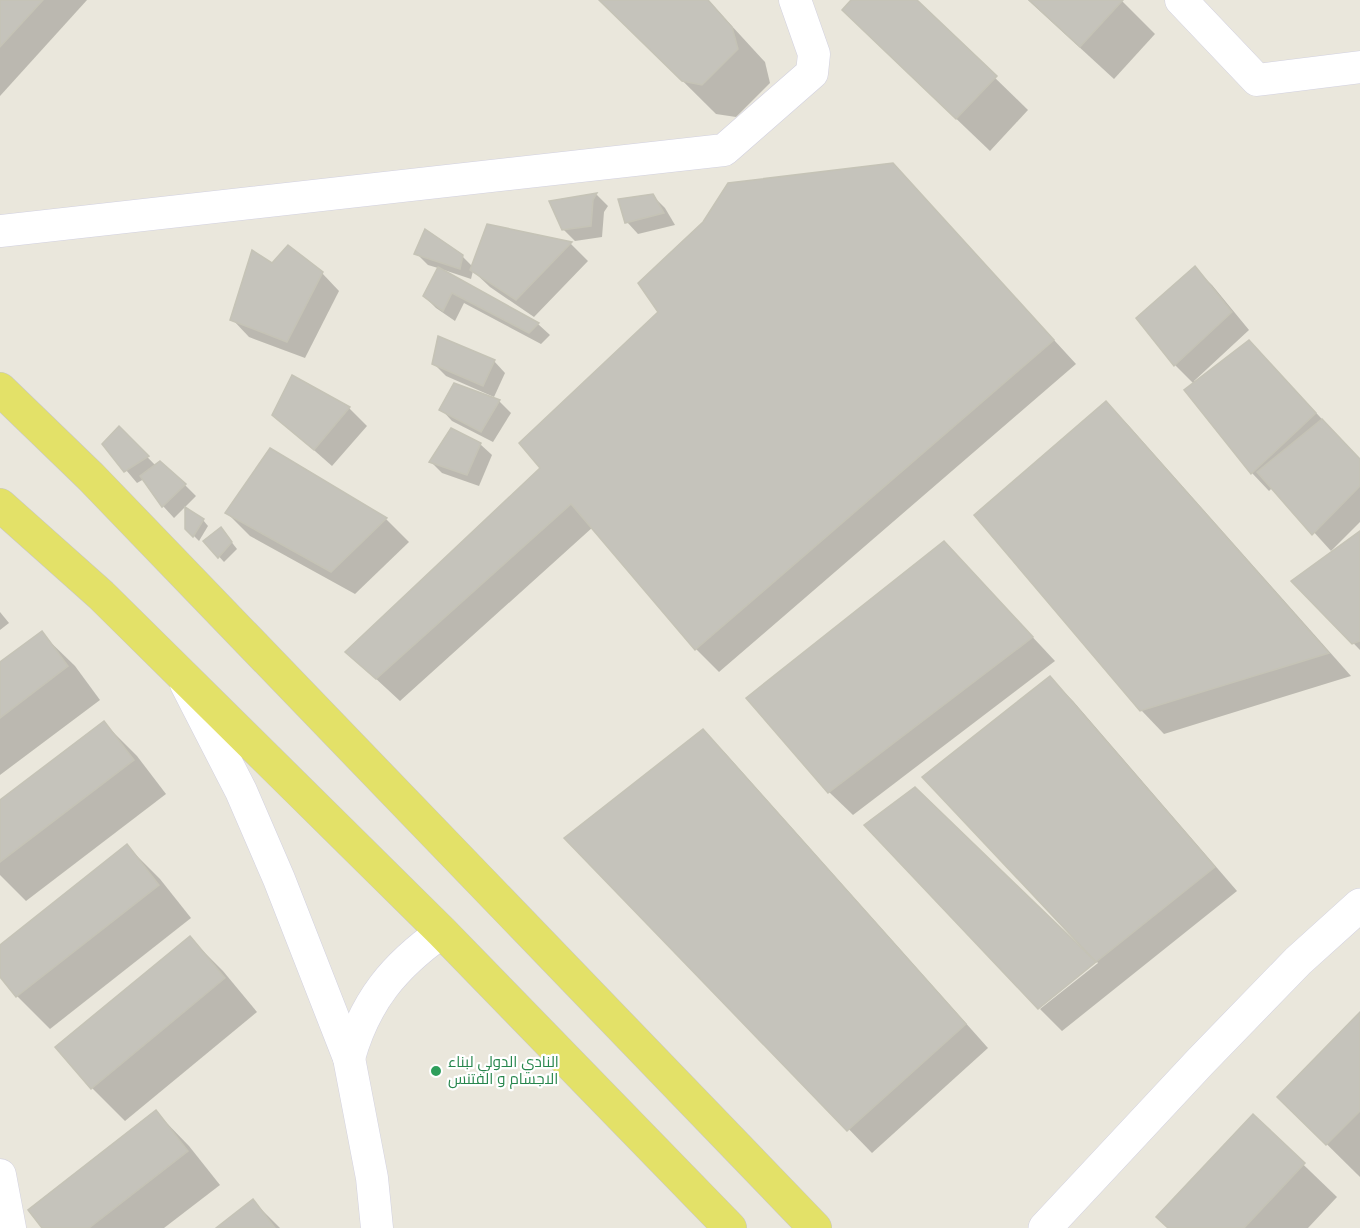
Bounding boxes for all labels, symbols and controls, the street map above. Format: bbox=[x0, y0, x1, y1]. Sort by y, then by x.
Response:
place label: النادي الدولي لبناء الاجسام و الفتنس bbox=[448, 1052, 559, 1089]
marker: النادي الدولي لبناء الاجسام و الفتنس bbox=[429, 1064, 443, 1078]

